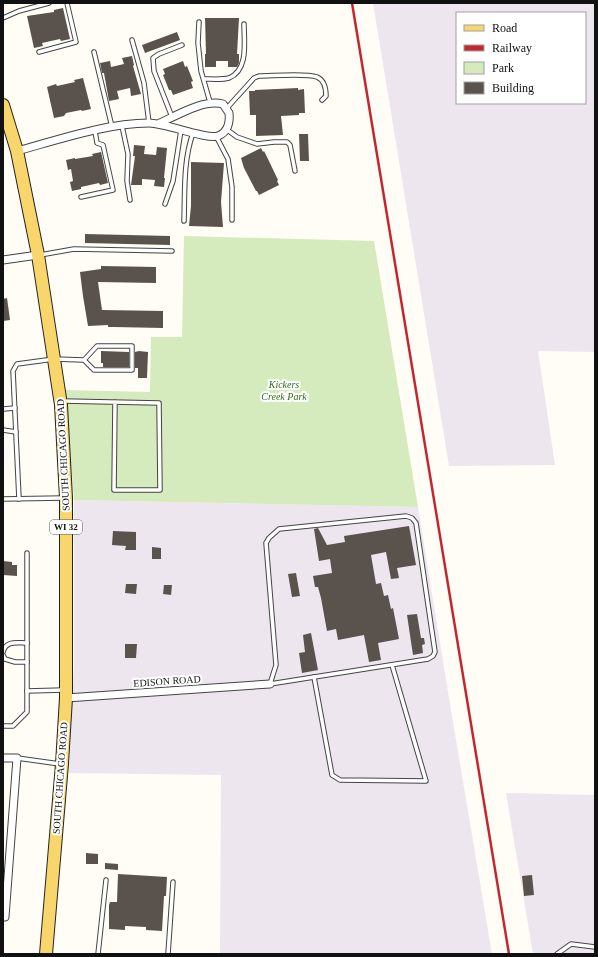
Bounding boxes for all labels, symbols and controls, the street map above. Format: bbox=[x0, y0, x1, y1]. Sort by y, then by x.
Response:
legend bbox=[456, 12, 586, 104]
text: Road bbox=[492, 21, 517, 35]
text: Railway bbox=[492, 41, 532, 55]
text: Park bbox=[492, 61, 514, 75]
text: Building bbox=[492, 81, 534, 95]
park label: Kickers Creek Park bbox=[261, 379, 307, 402]
street label: SOUTH CHICAGO ROAD bbox=[55, 399, 71, 511]
road number: WI 32 bbox=[50, 520, 82, 534]
street label: EDISON ROAD bbox=[133, 673, 201, 689]
street label: SOUTH CHICAGO ROAD bbox=[51, 722, 69, 834]

